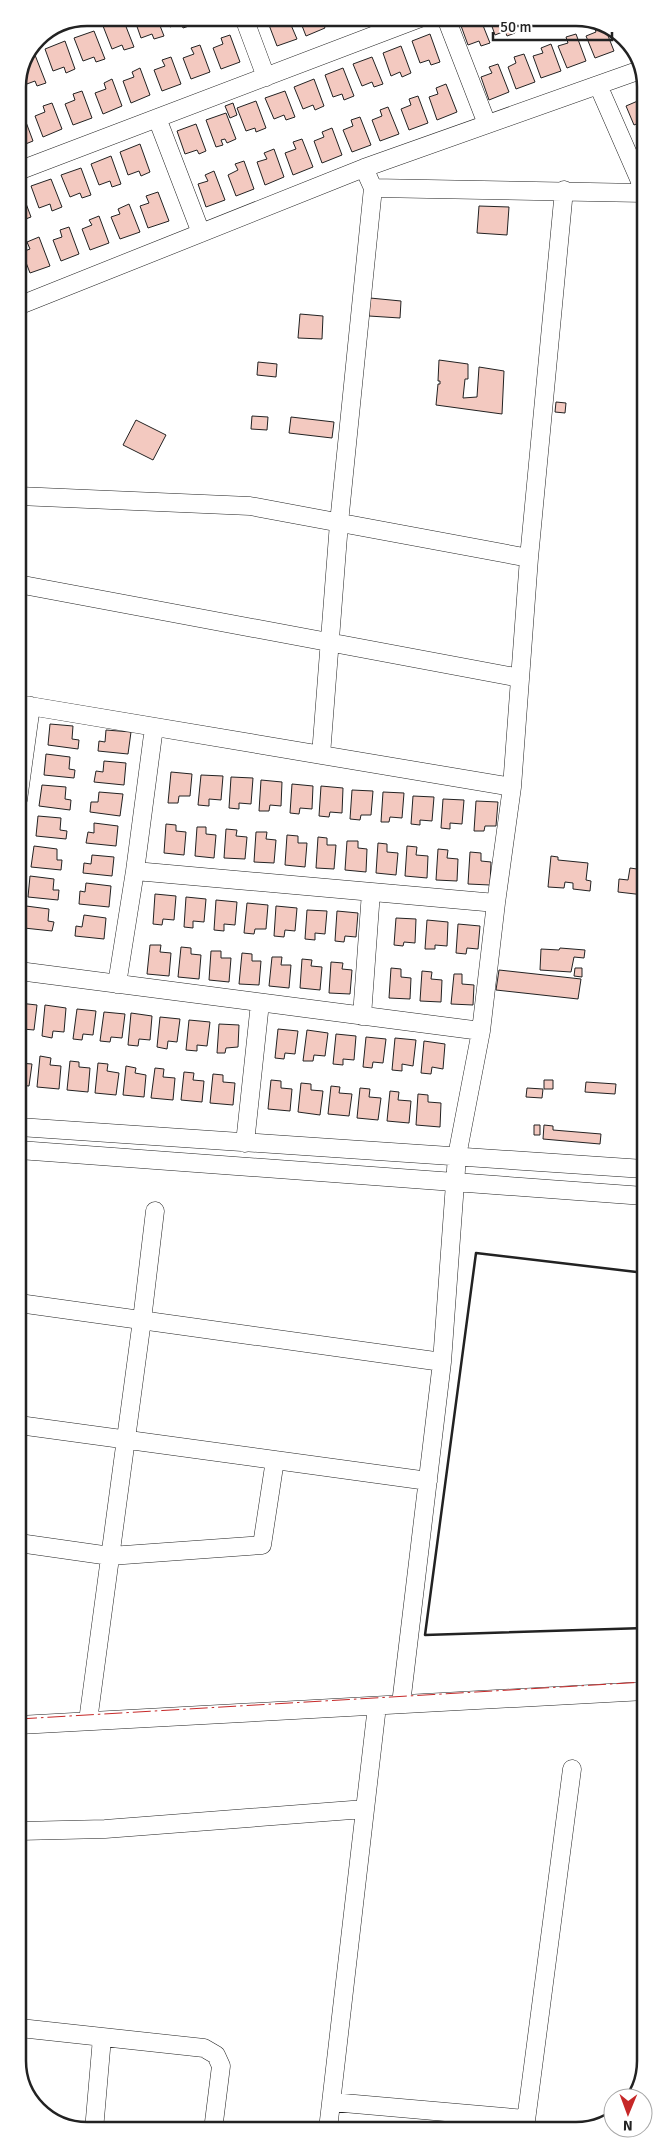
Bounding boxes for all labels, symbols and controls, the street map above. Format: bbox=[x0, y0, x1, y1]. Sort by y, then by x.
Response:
scale bar bbox=[493, 10, 612, 42]
text: 50 m bbox=[500, 18, 531, 36]
north arrow bbox=[603, 2088, 653, 2138]
text: N bbox=[623, 2117, 633, 2134]

